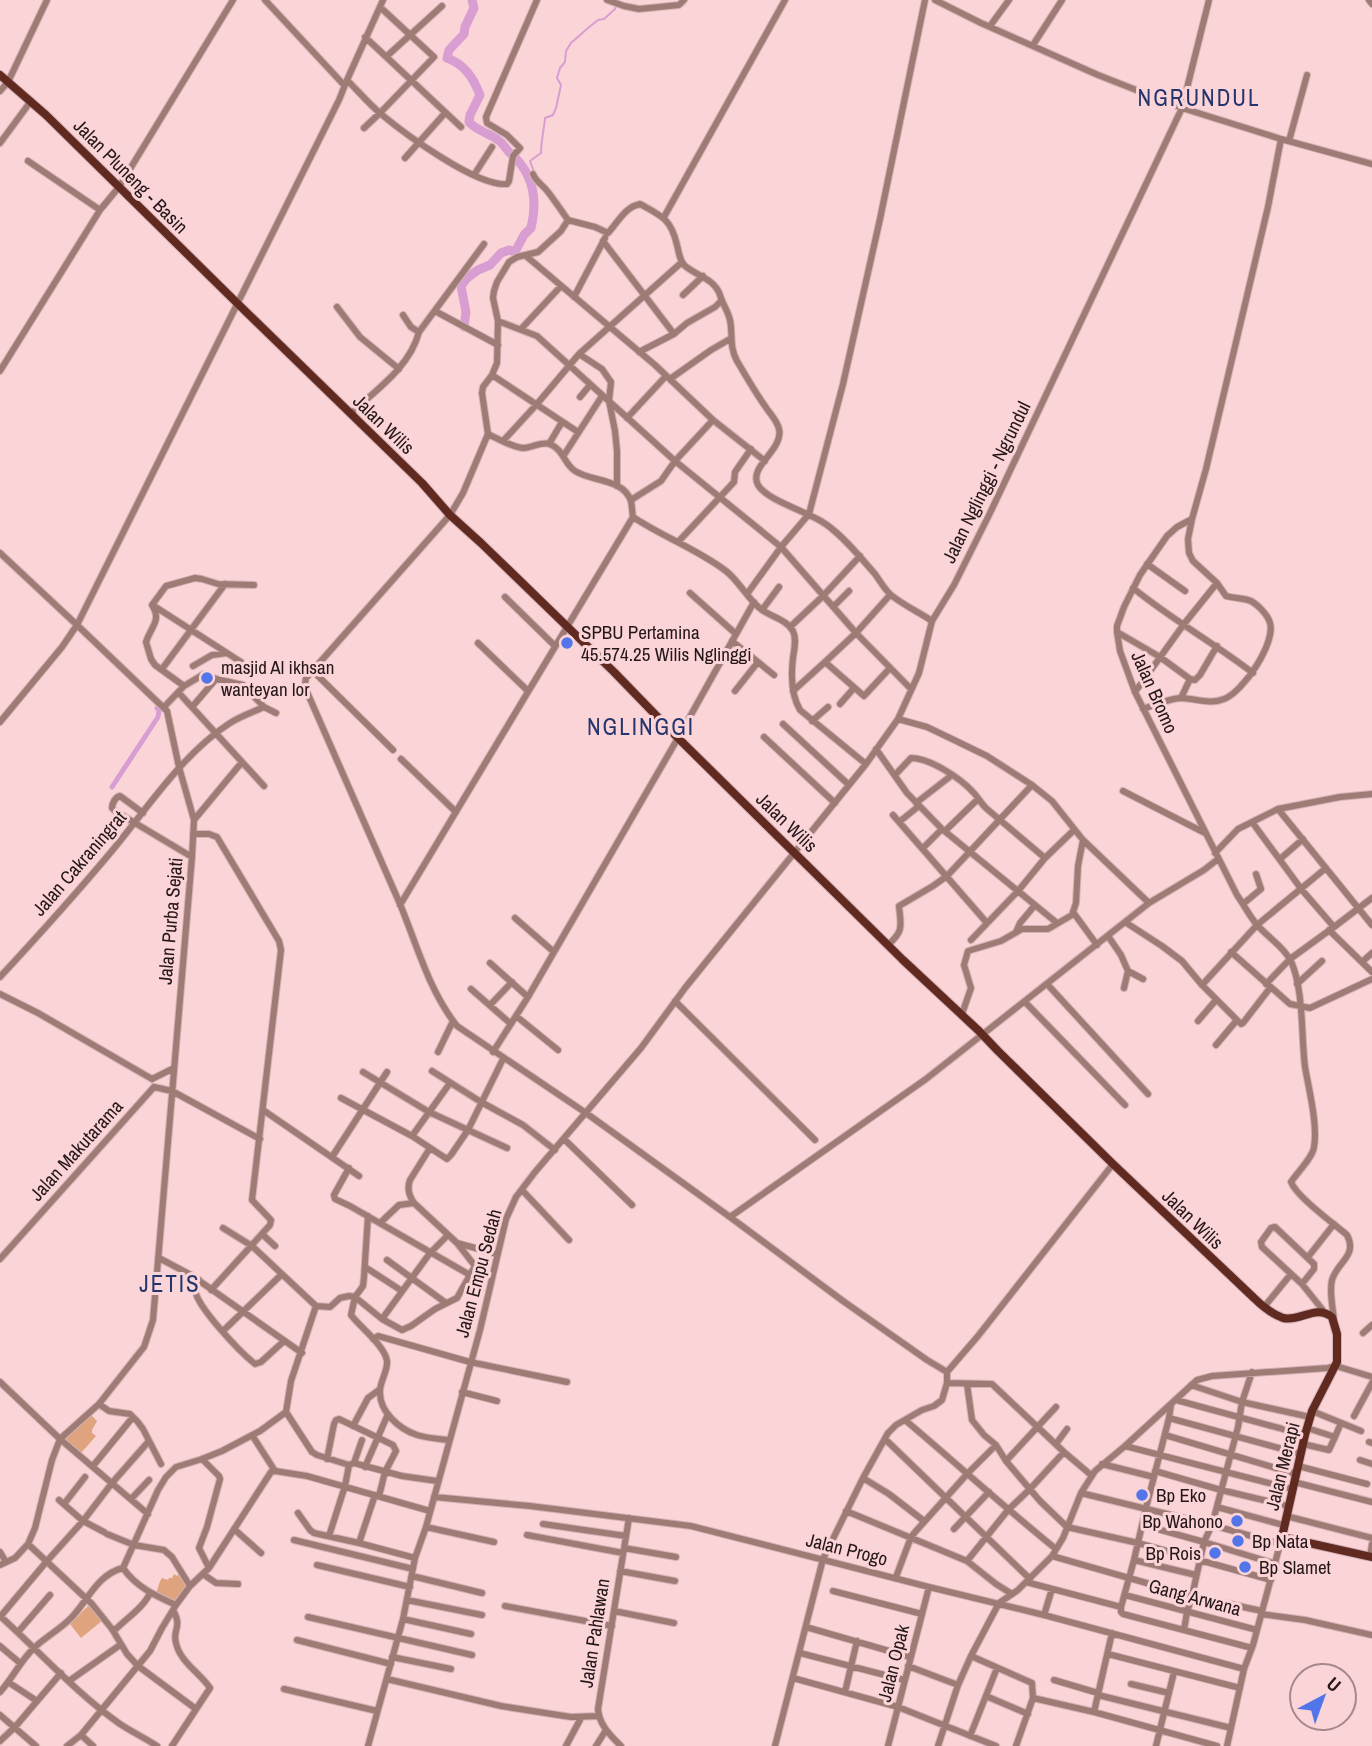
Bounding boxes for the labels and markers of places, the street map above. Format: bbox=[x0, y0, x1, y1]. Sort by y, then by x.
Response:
place label: SPBU Pertamina 45.574.25 Wilis Nglinggi bbox=[581, 619, 752, 667]
marker: SPBU Pertamina 45.574.25 Wilis Nglinggi bbox=[559, 635, 575, 651]
place label: masjid Al ikhsan wanteyan lor bbox=[221, 654, 334, 702]
marker: masjid Al ikhsan wanteyan lor bbox=[199, 670, 215, 686]
place label: Bp Eko bbox=[1156, 1482, 1206, 1508]
marker: Bp Eko bbox=[1134, 1487, 1150, 1503]
place label: Bp Wahono bbox=[1142, 1508, 1223, 1534]
marker: Bp Wahono bbox=[1229, 1513, 1245, 1529]
place label: Bp Nata bbox=[1252, 1528, 1309, 1554]
marker: Bp Nata bbox=[1230, 1533, 1246, 1549]
place label: Bp Rois bbox=[1146, 1540, 1201, 1566]
marker: Bp Rois bbox=[1207, 1545, 1223, 1561]
place label: Bp Slamet bbox=[1259, 1554, 1332, 1580]
marker: Bp Slamet bbox=[1237, 1559, 1253, 1575]

